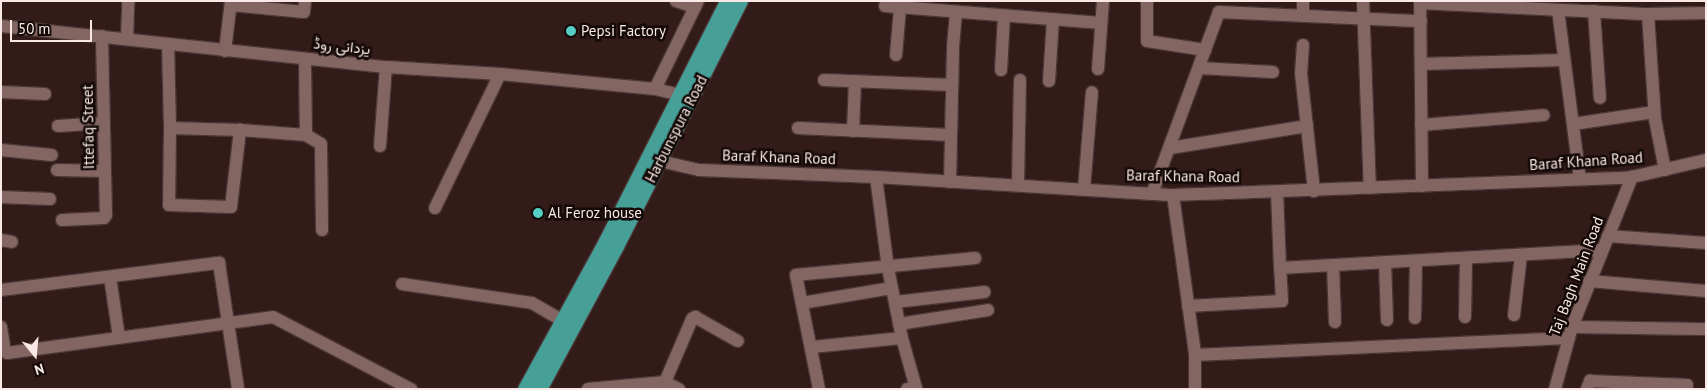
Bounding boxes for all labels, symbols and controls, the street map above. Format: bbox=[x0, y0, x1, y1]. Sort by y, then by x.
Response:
scale bar bbox=[12, 10, 95, 42]
text: 50 m bbox=[18, 19, 51, 38]
place label: Pepsi Factory bbox=[581, 22, 666, 40]
marker: Pepsi Factory bbox=[565, 25, 577, 37]
street label: یزدانی روڈ bbox=[313, 34, 371, 58]
street label: Harbunspura Road bbox=[641, 72, 711, 186]
street label: Ittefaq Street bbox=[78, 85, 98, 169]
street label: Baraf Khana Road bbox=[722, 146, 836, 168]
street label: Baraf Khana Road bbox=[1529, 148, 1643, 174]
street label: Baraf Khana Road bbox=[1126, 166, 1240, 186]
place label: Al Feroz house bbox=[548, 204, 642, 222]
marker: Al Feroz house bbox=[532, 207, 544, 219]
street label: Taj Bagh Main Road bbox=[1545, 214, 1607, 338]
north arrow bbox=[10, 330, 60, 380]
text: N bbox=[32, 359, 46, 379]

